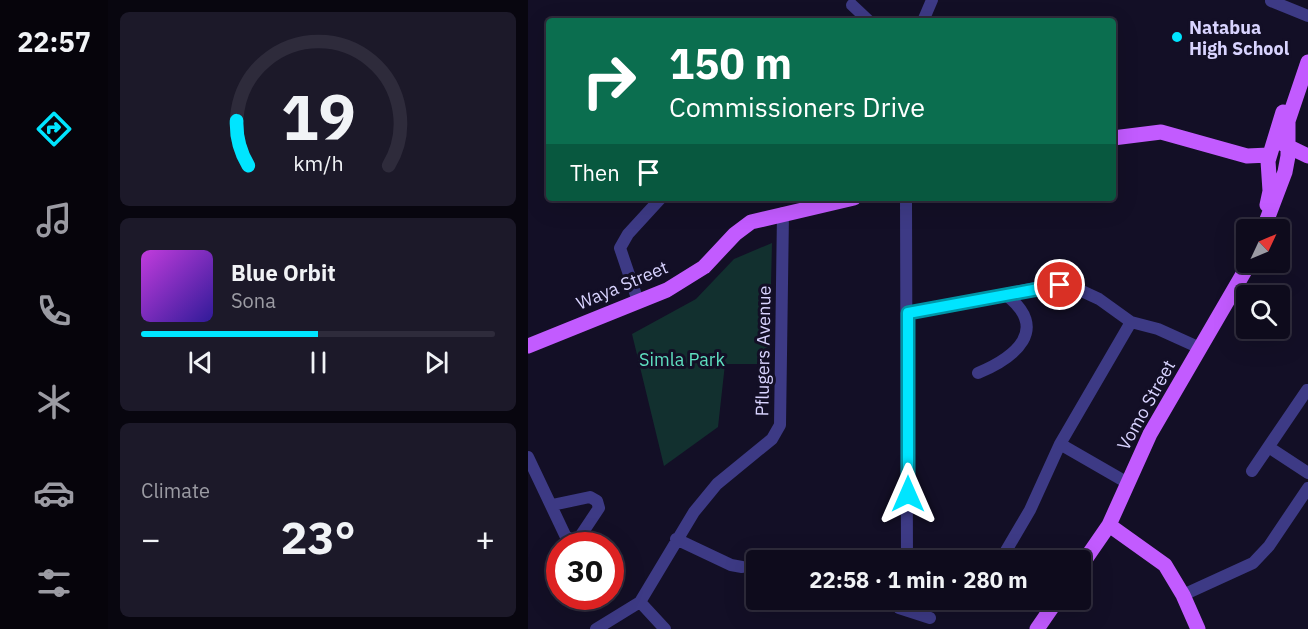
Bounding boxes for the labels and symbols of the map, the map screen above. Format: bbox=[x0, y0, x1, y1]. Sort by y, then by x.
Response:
place label: Natabua High School bbox=[1189, 16, 1290, 60]
marker: Natabua High School bbox=[1170, 30, 1184, 44]
north arrow bbox=[1236, 219, 1290, 273]
street label: Waya Street bbox=[573, 255, 671, 315]
pin bbox=[1034, 259, 1085, 310]
street label: Pflugers Avenue bbox=[750, 285, 776, 417]
park label: Simla Park bbox=[639, 348, 725, 371]
street label: Vomo Street bbox=[1112, 356, 1180, 454]
position arrow bbox=[876, 462, 940, 526]
speed limit sign: 30 bbox=[546, 532, 624, 610]

